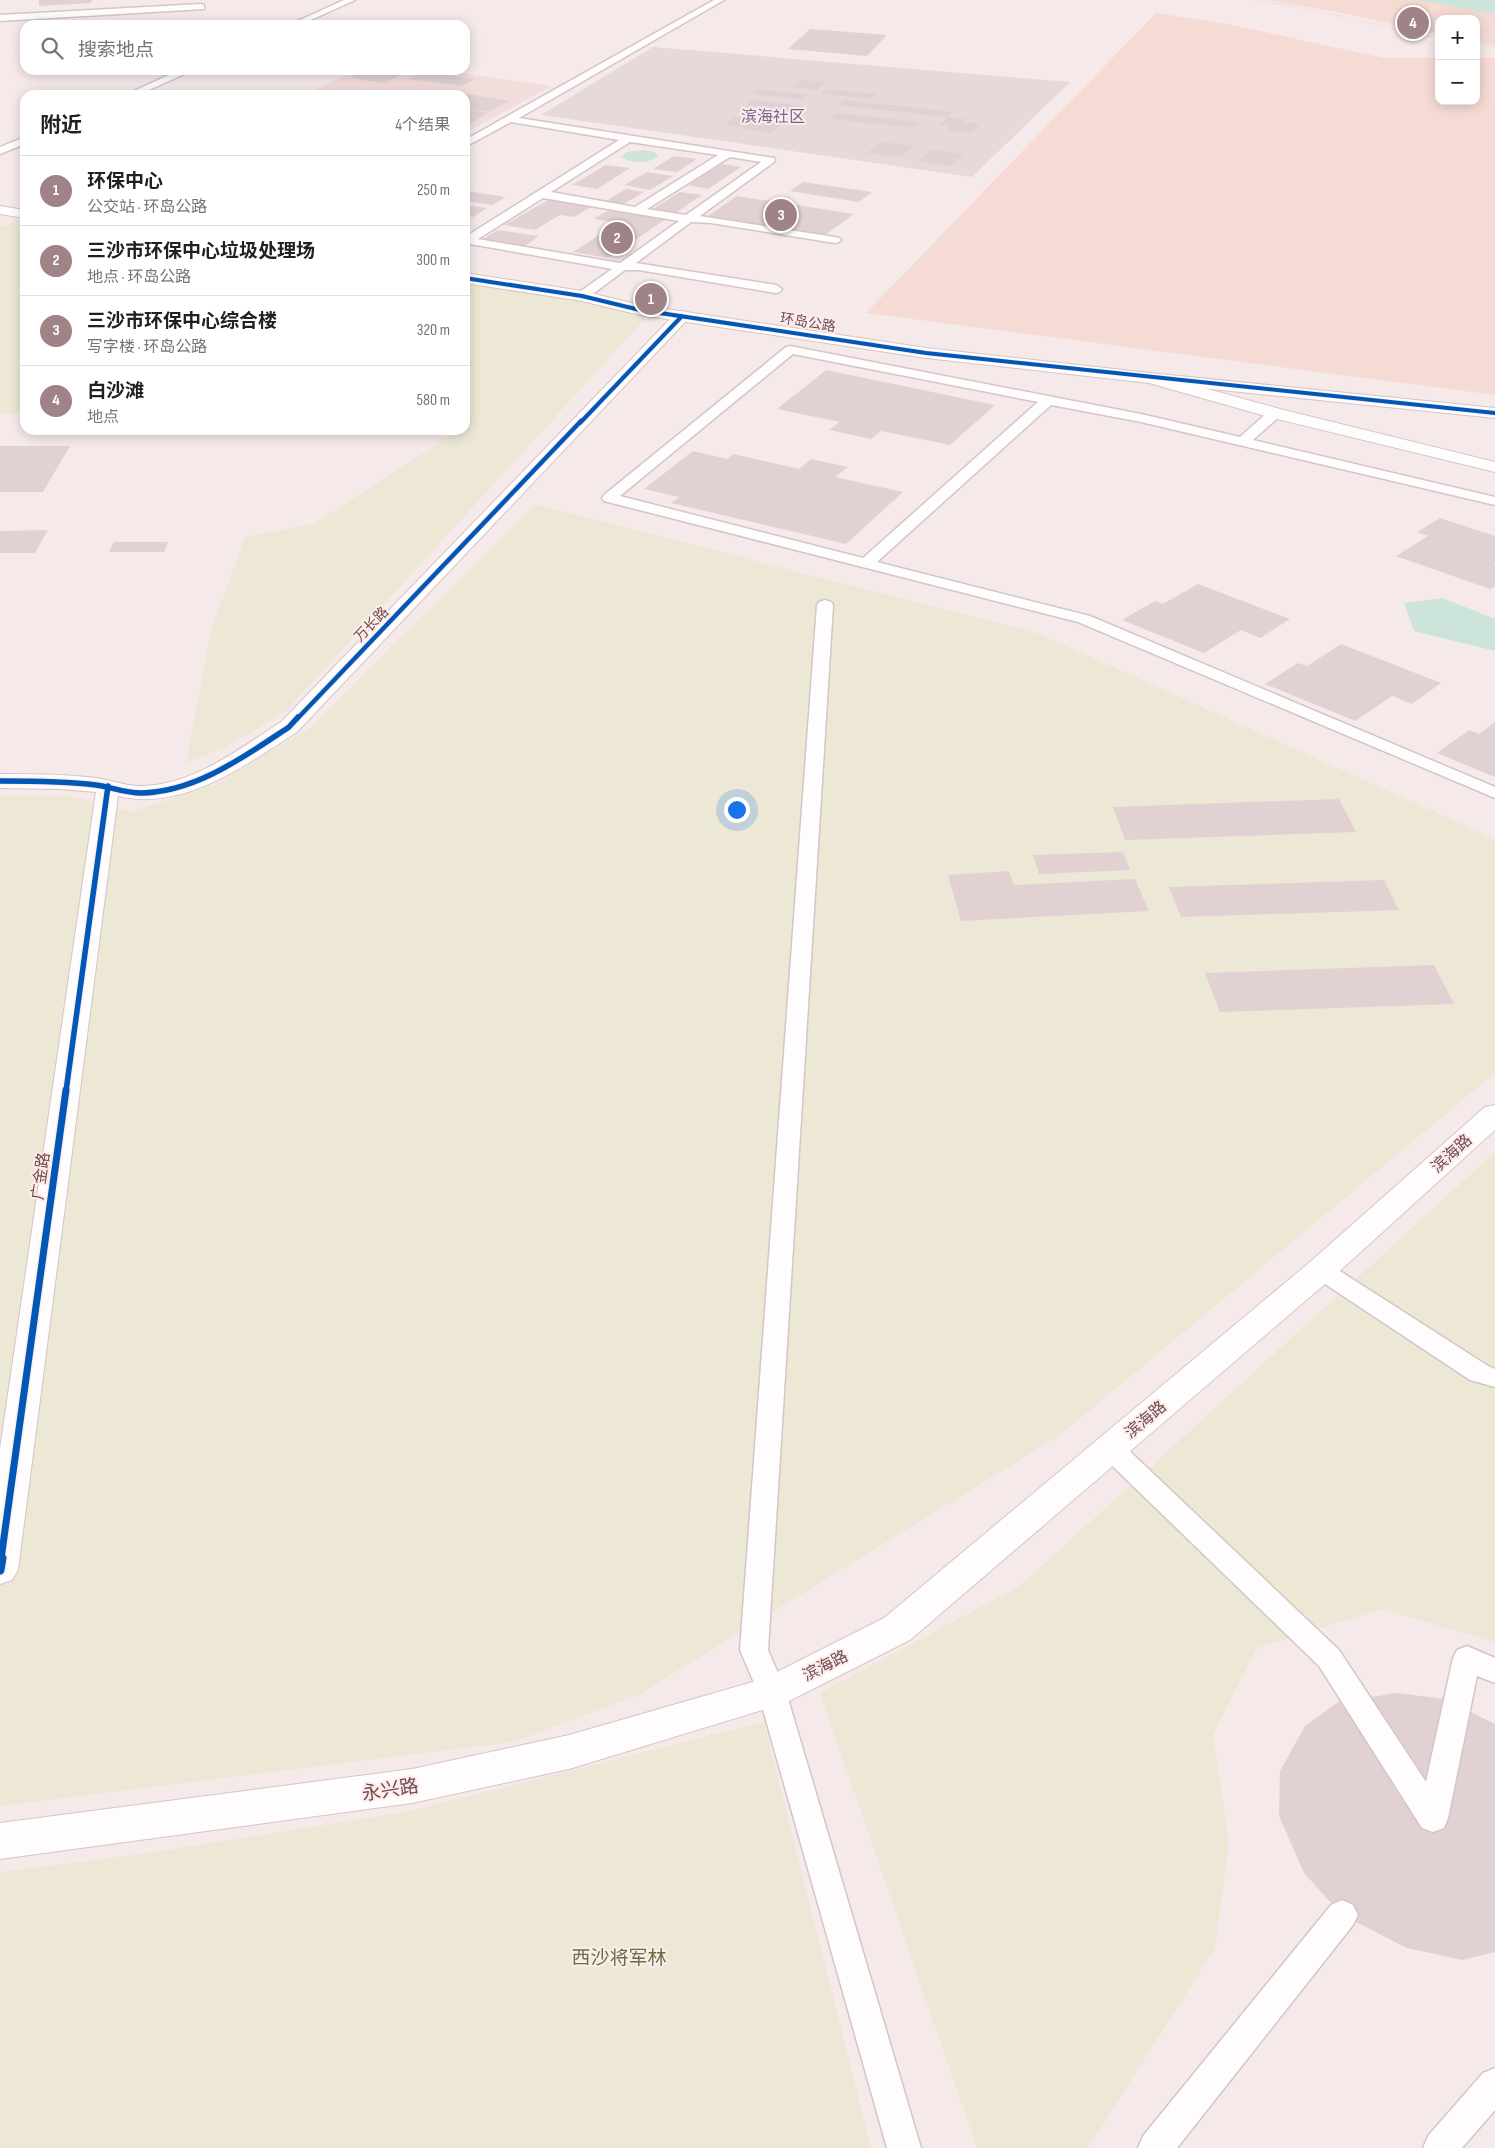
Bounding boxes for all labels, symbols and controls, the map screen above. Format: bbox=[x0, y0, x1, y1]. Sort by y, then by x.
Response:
pin: 4 bbox=[1397, 4, 1429, 42]
map controls bbox=[1435, 15, 1480, 105]
button: + bbox=[1435, 15, 1480, 60]
search box bbox=[20, 20, 470, 75]
icon: search bbox=[38, 34, 66, 62]
text: 搜索地点 bbox=[78, 39, 154, 62]
button: − bbox=[1435, 60, 1480, 105]
district label: 滨海社区 bbox=[741, 108, 805, 127]
text: 附近 bbox=[40, 113, 82, 138]
text: 4个结果 bbox=[395, 116, 450, 135]
text: 环保中心 bbox=[87, 170, 163, 193]
text: 1 bbox=[53, 181, 59, 200]
text: 250 m bbox=[417, 181, 450, 200]
pin: 3 bbox=[765, 196, 797, 234]
text: 公交站 · 环岛公路 bbox=[87, 198, 207, 217]
pin: 2 bbox=[601, 219, 633, 257]
text: 三沙市环保中心垃圾处理场 bbox=[87, 240, 315, 263]
text: 2 bbox=[52, 251, 60, 270]
text: 300 m bbox=[416, 251, 450, 270]
text: 地点 · 环岛公路 bbox=[87, 268, 191, 287]
pin: 1 bbox=[635, 280, 667, 318]
text: 三沙市环保中心综合楼 bbox=[87, 310, 277, 333]
street label: 环岛公路 bbox=[779, 310, 837, 335]
text: 3 bbox=[52, 321, 60, 340]
text: 320 m bbox=[417, 321, 450, 340]
text: 写字楼 · 环岛公路 bbox=[87, 338, 207, 357]
text: 白沙滩 bbox=[87, 380, 144, 403]
text: 4 bbox=[52, 391, 60, 410]
text: 580 m bbox=[417, 391, 450, 410]
text: 地点 bbox=[87, 408, 119, 427]
street label: 万长路 bbox=[351, 603, 392, 645]
your location bbox=[724, 797, 750, 823]
street label: 滨海路 bbox=[1428, 1131, 1476, 1177]
street label: 广金路 bbox=[29, 1151, 54, 1201]
street label: 滨海路 bbox=[1121, 1397, 1170, 1443]
street label: 滨海路 bbox=[800, 1647, 851, 1686]
street label: 永兴路 bbox=[360, 1775, 420, 1806]
park label: 西沙将军林 bbox=[571, 1947, 667, 1970]

